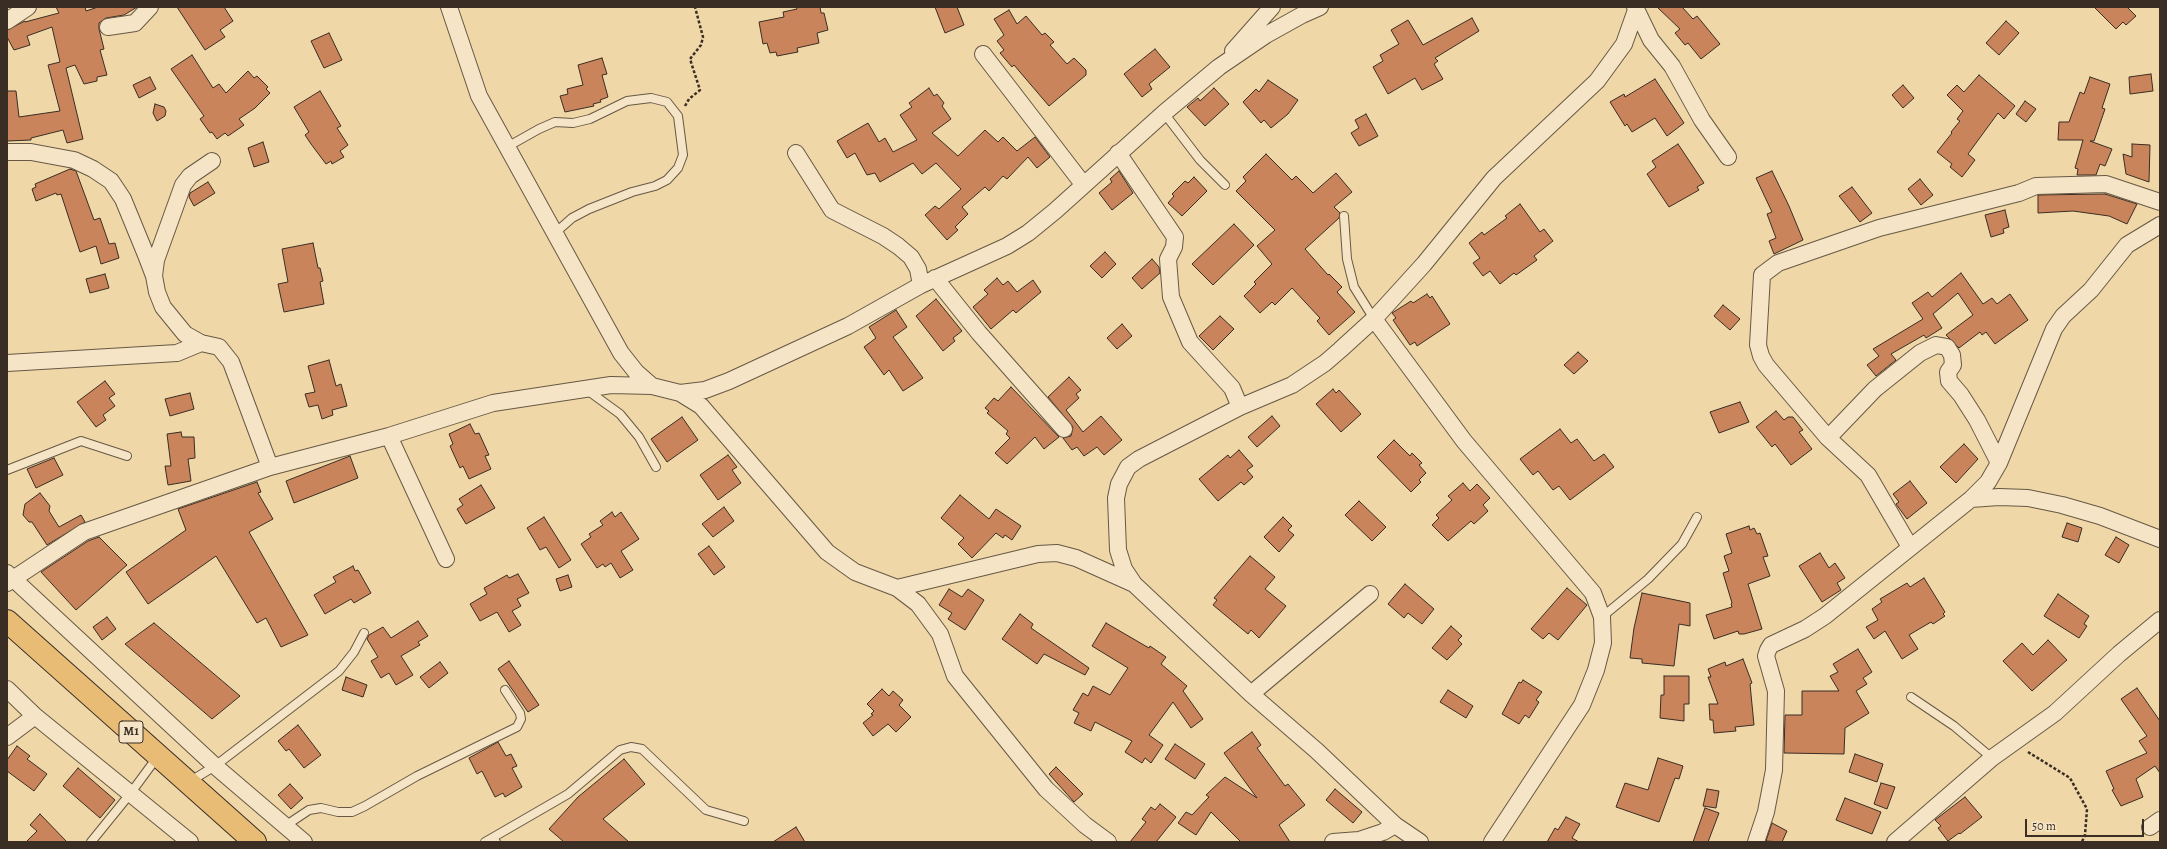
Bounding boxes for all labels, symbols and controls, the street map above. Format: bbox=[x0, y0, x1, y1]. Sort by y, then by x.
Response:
road number: M1 bbox=[119, 721, 143, 743]
scale bar bbox=[2027, 811, 2146, 837]
text: 50 m bbox=[2032, 818, 2056, 834]

